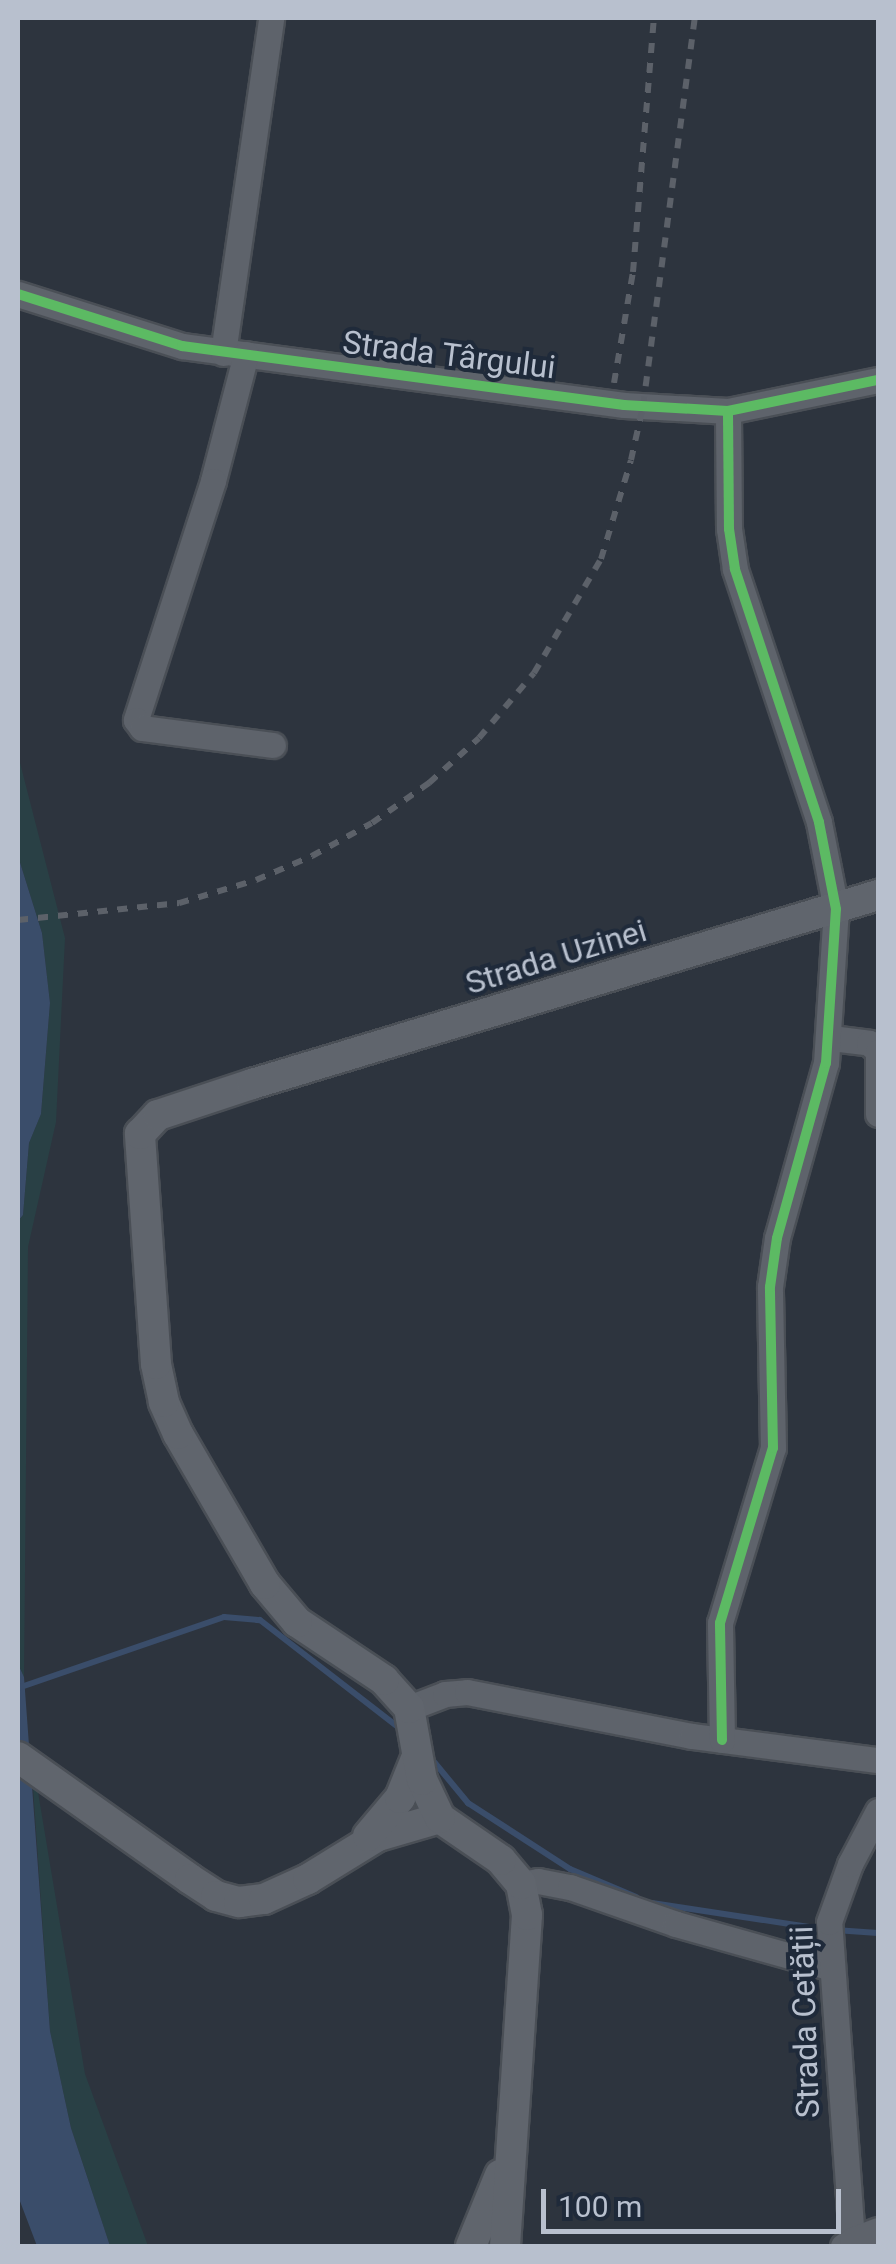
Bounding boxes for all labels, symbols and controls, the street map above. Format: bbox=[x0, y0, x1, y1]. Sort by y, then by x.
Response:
street label: Strada Târgului bbox=[340, 323, 558, 387]
street label: Strada Uzinei bbox=[461, 911, 651, 1003]
street label: Strada Cetății bbox=[782, 1925, 828, 2119]
scale bar bbox=[546, 2169, 846, 2231]
text: 100 m bbox=[558, 2189, 642, 2224]

